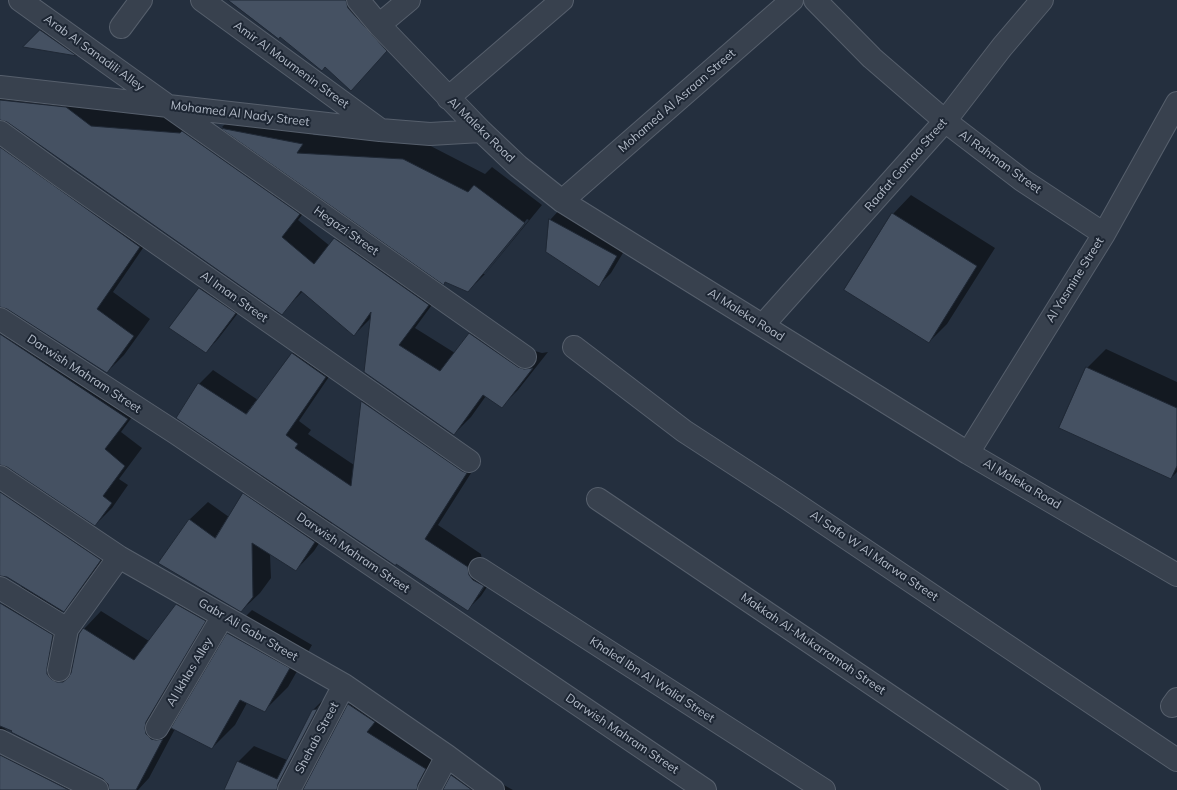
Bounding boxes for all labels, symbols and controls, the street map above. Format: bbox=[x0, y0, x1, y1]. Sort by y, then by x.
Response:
street label: Arab Al Sanadili Alley bbox=[41, 12, 147, 94]
street label: Amir Al Moumenin Street bbox=[231, 18, 351, 112]
street label: Mohamed Al Asraan Street bbox=[616, 46, 738, 156]
street label: Al Maleka Road bbox=[445, 94, 517, 166]
street label: Mohamed Al Nady Street bbox=[170, 98, 310, 130]
street label: Raafat Gomaa Street bbox=[862, 116, 950, 214]
street label: Al Rahman Street bbox=[956, 127, 1044, 197]
street label: Hegazi Street bbox=[311, 203, 381, 259]
street label: Al Yasmine Street bbox=[1043, 235, 1107, 325]
street label: Al Iman Street bbox=[198, 268, 270, 326]
street label: Al Maleka Road bbox=[705, 286, 787, 344]
street label: Darwish Mahram Street bbox=[24, 332, 144, 416]
street label: Al Maleka Road bbox=[980, 456, 1064, 512]
street label: Al Safa W Al Marwa Street bbox=[807, 508, 941, 604]
street label: Darwish Mahram Street bbox=[294, 510, 412, 596]
street label: Makkah Al-Mukarramah Street bbox=[738, 590, 888, 698]
street label: Gabr Ali Gabr Street bbox=[196, 596, 300, 664]
street label: Khaled Ibn Al Walid Street bbox=[587, 634, 717, 726]
street label: Al Ikhlas Alley bbox=[164, 635, 216, 709]
street label: Darwish Mahram Street bbox=[563, 691, 681, 777]
street label: Shehab Street bbox=[292, 700, 342, 776]

